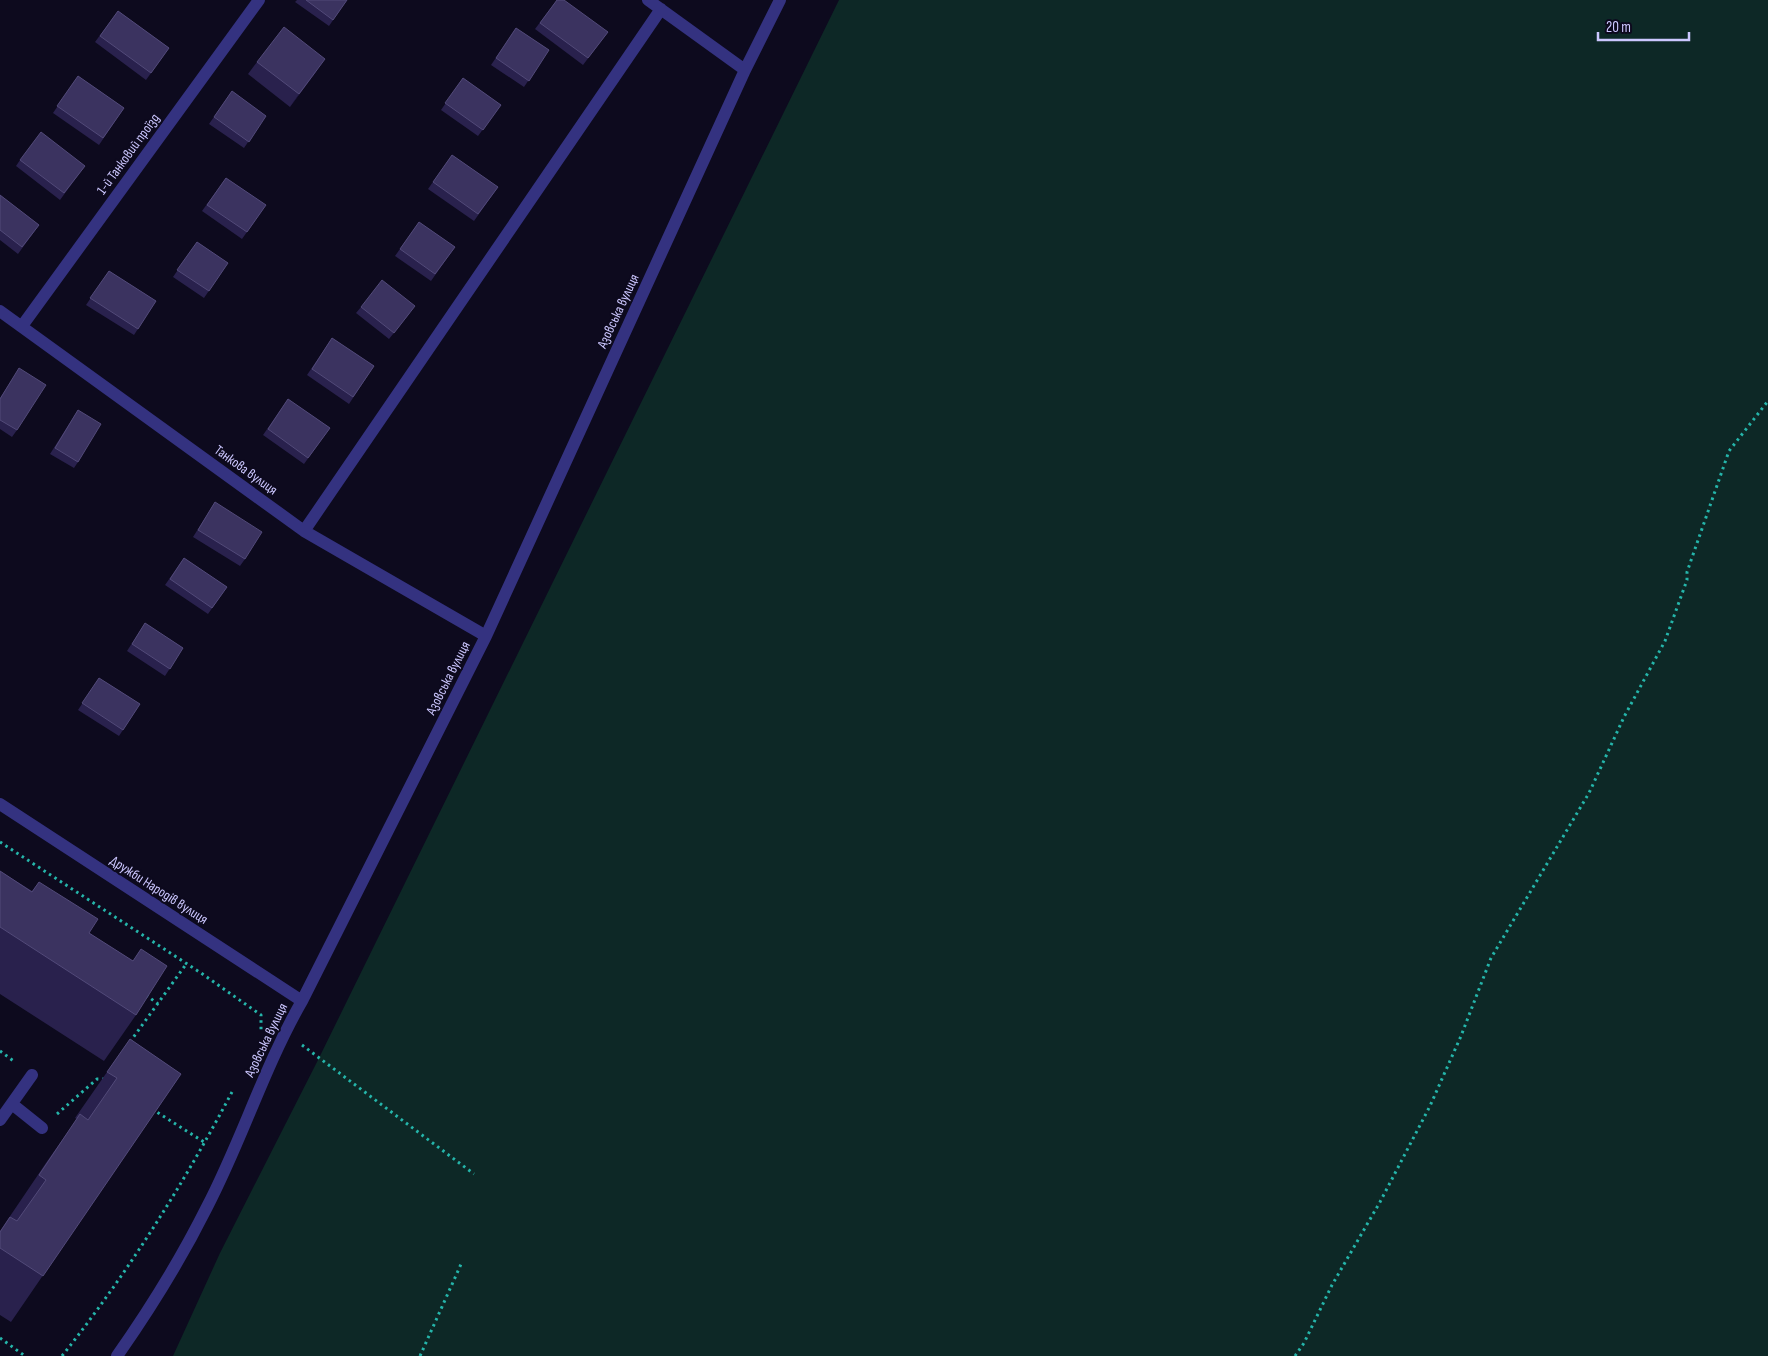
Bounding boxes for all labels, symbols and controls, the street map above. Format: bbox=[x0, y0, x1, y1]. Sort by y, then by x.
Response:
scale bar bbox=[1598, 10, 1689, 42]
text: 20 m bbox=[1606, 18, 1631, 37]
street label: 1-й Танковий проїзд bbox=[93, 110, 163, 198]
street label: Азовська вулиця bbox=[593, 271, 643, 352]
street label: Танкова вулиця bbox=[211, 441, 281, 499]
street label: Азовська вулиця bbox=[422, 639, 474, 718]
street label: Дружби Народів вулиця bbox=[107, 852, 211, 928]
street label: Азовська вулиця bbox=[240, 1000, 291, 1081]

